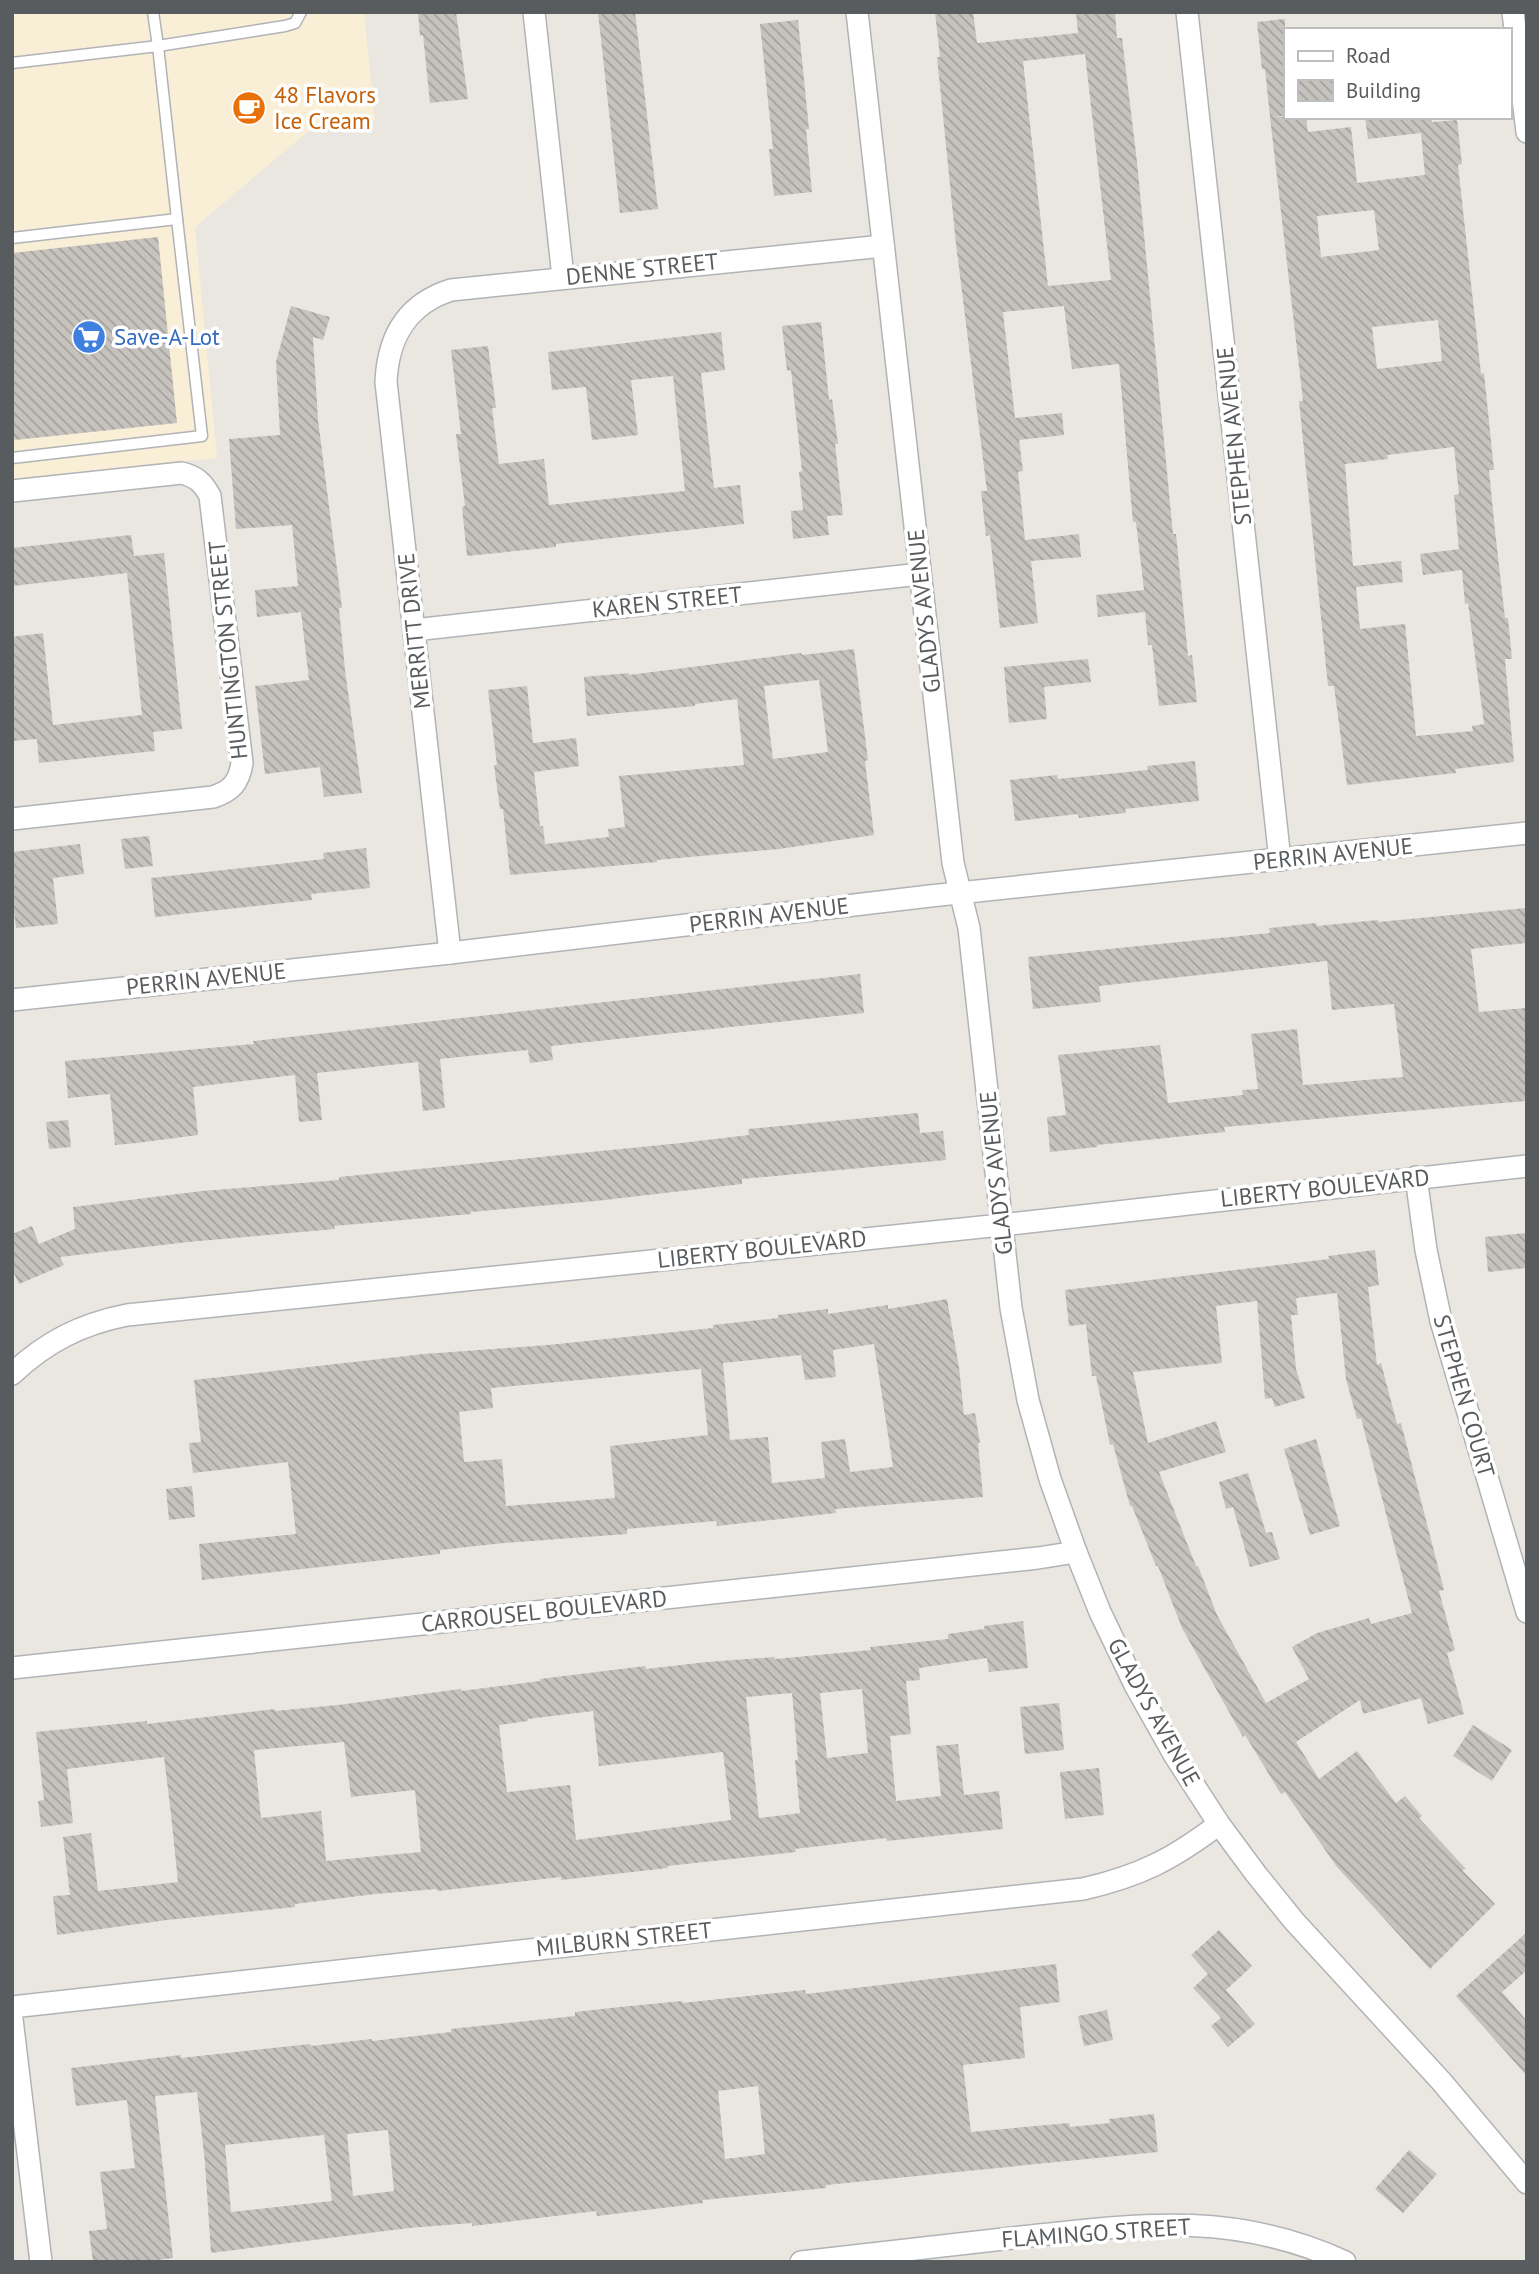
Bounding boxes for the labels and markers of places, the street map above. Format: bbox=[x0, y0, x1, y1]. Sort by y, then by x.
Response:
place label: 48 Flavors Ice Cream bbox=[274, 80, 376, 135]
cafe icon: 48 Flavors Ice Cream bbox=[230, 89, 268, 127]
supermarket icon: Save-A-Lot bbox=[70, 318, 108, 356]
place label: Save-A-Lot bbox=[114, 322, 220, 351]

